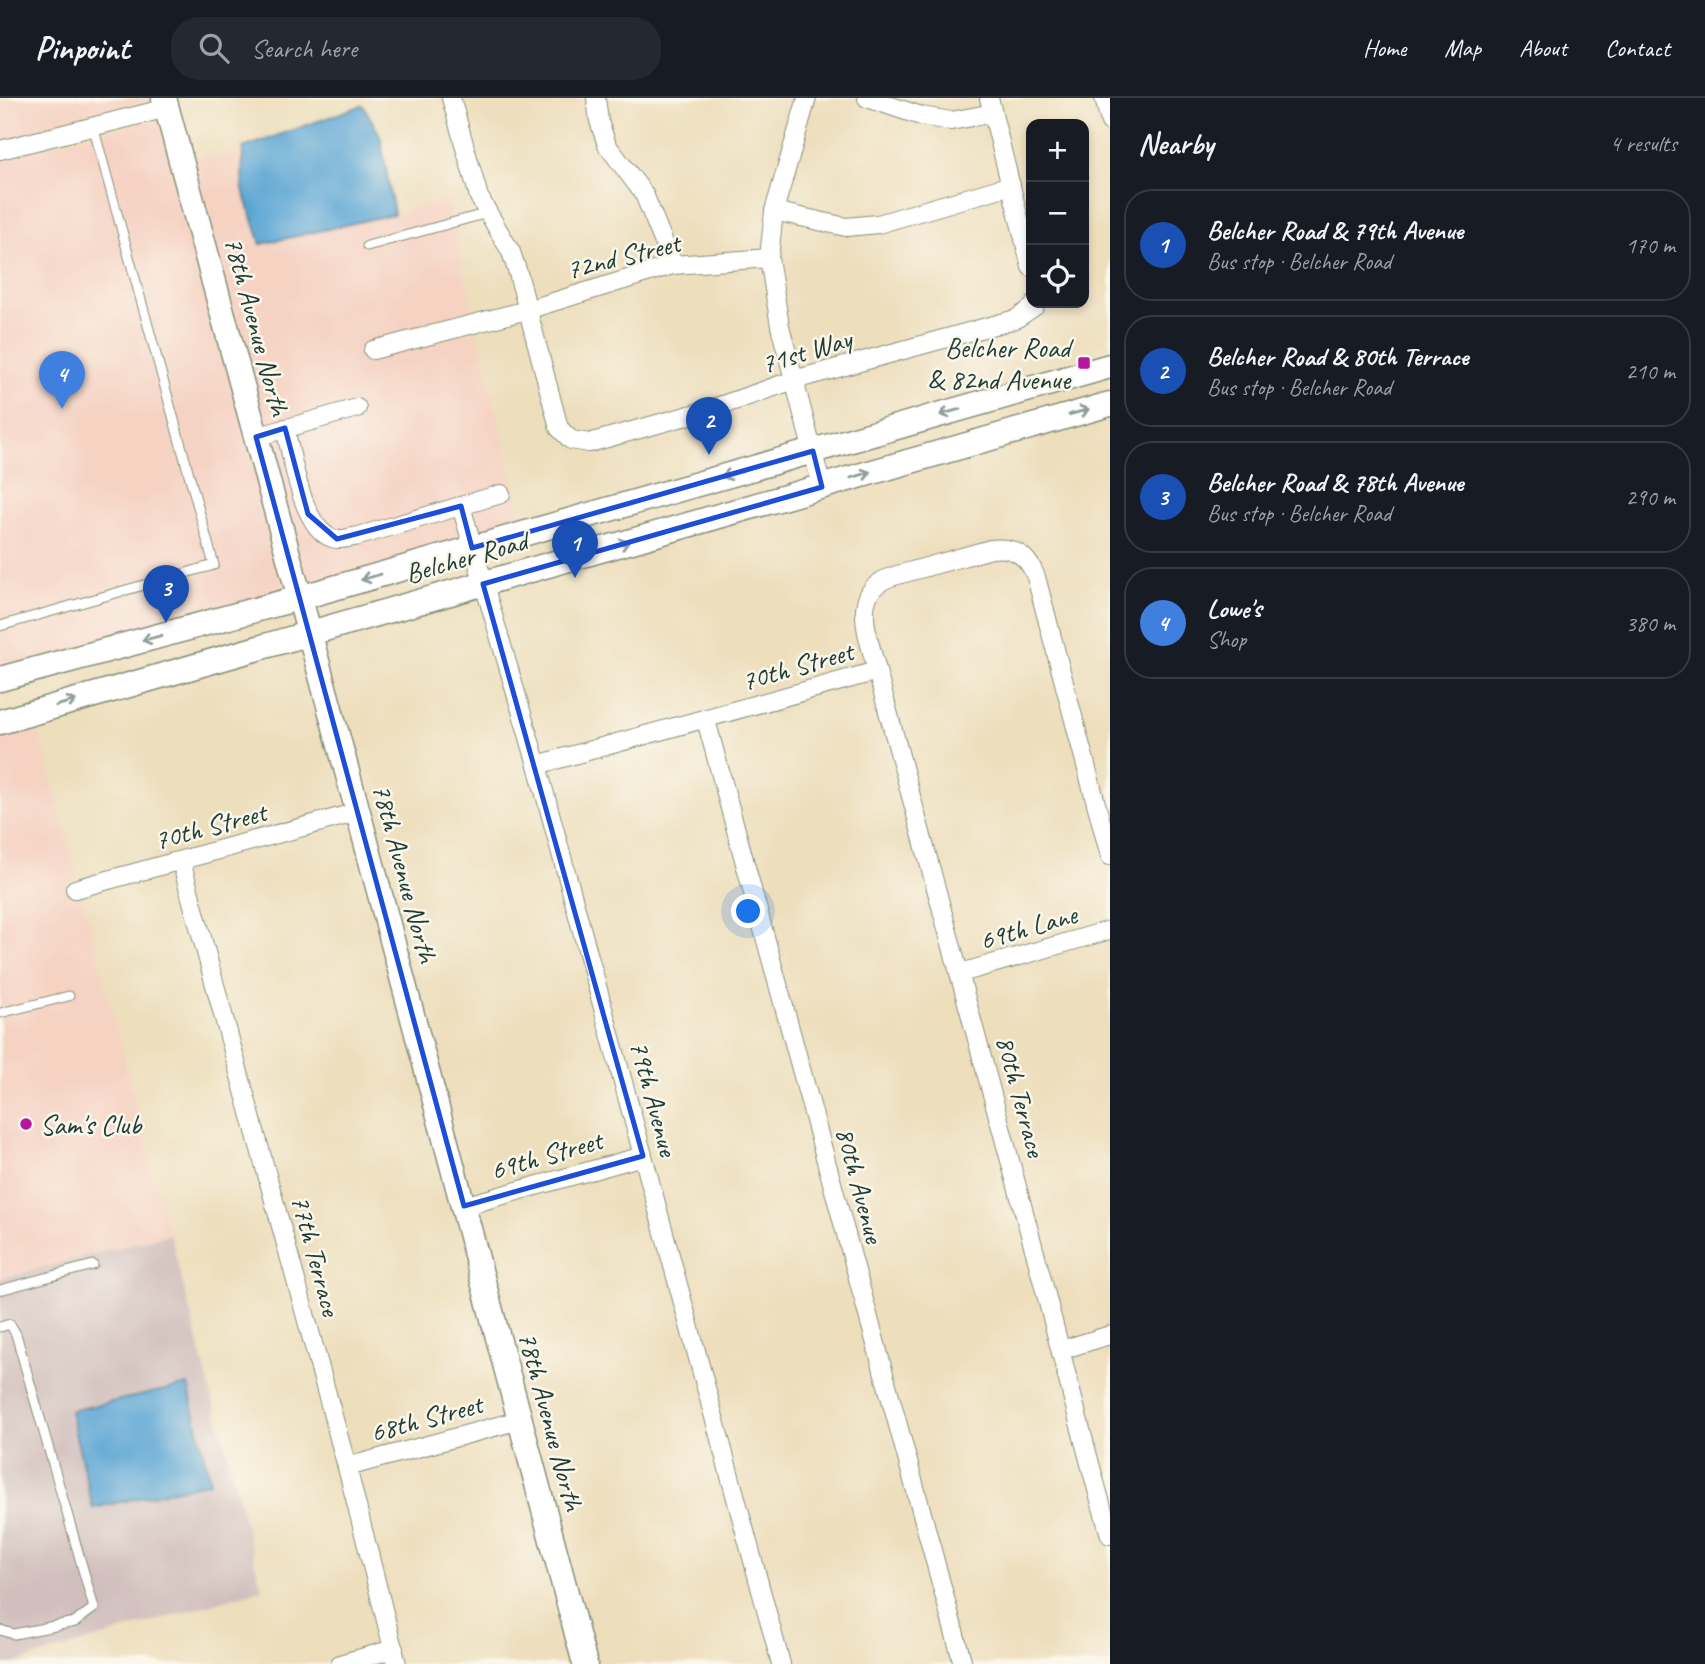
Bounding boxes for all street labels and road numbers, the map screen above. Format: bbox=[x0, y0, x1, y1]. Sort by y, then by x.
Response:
street label: 72nd Street bbox=[562, 224, 686, 287]
street label: 78th Avenue North bbox=[216, 232, 298, 421]
street label: 71st Way bbox=[757, 320, 858, 381]
street label: Belcher Road bbox=[401, 522, 535, 591]
street label: 70th Street bbox=[737, 633, 859, 699]
street label: 78th Avenue North bbox=[364, 779, 446, 968]
street label: 70th Street bbox=[150, 794, 272, 858]
street label: 69th Lane bbox=[975, 896, 1083, 958]
street label: 80th Terrace bbox=[988, 1032, 1054, 1162]
street label: 79th Avenue bbox=[622, 1036, 687, 1162]
street label: 69th Street bbox=[486, 1122, 608, 1188]
street label: 80th Avenue bbox=[828, 1123, 893, 1249]
street label: 77th Terrace bbox=[283, 1191, 349, 1321]
street label: 78th Avenue North bbox=[510, 1327, 592, 1516]
street label: 68th Street bbox=[366, 1386, 488, 1450]

